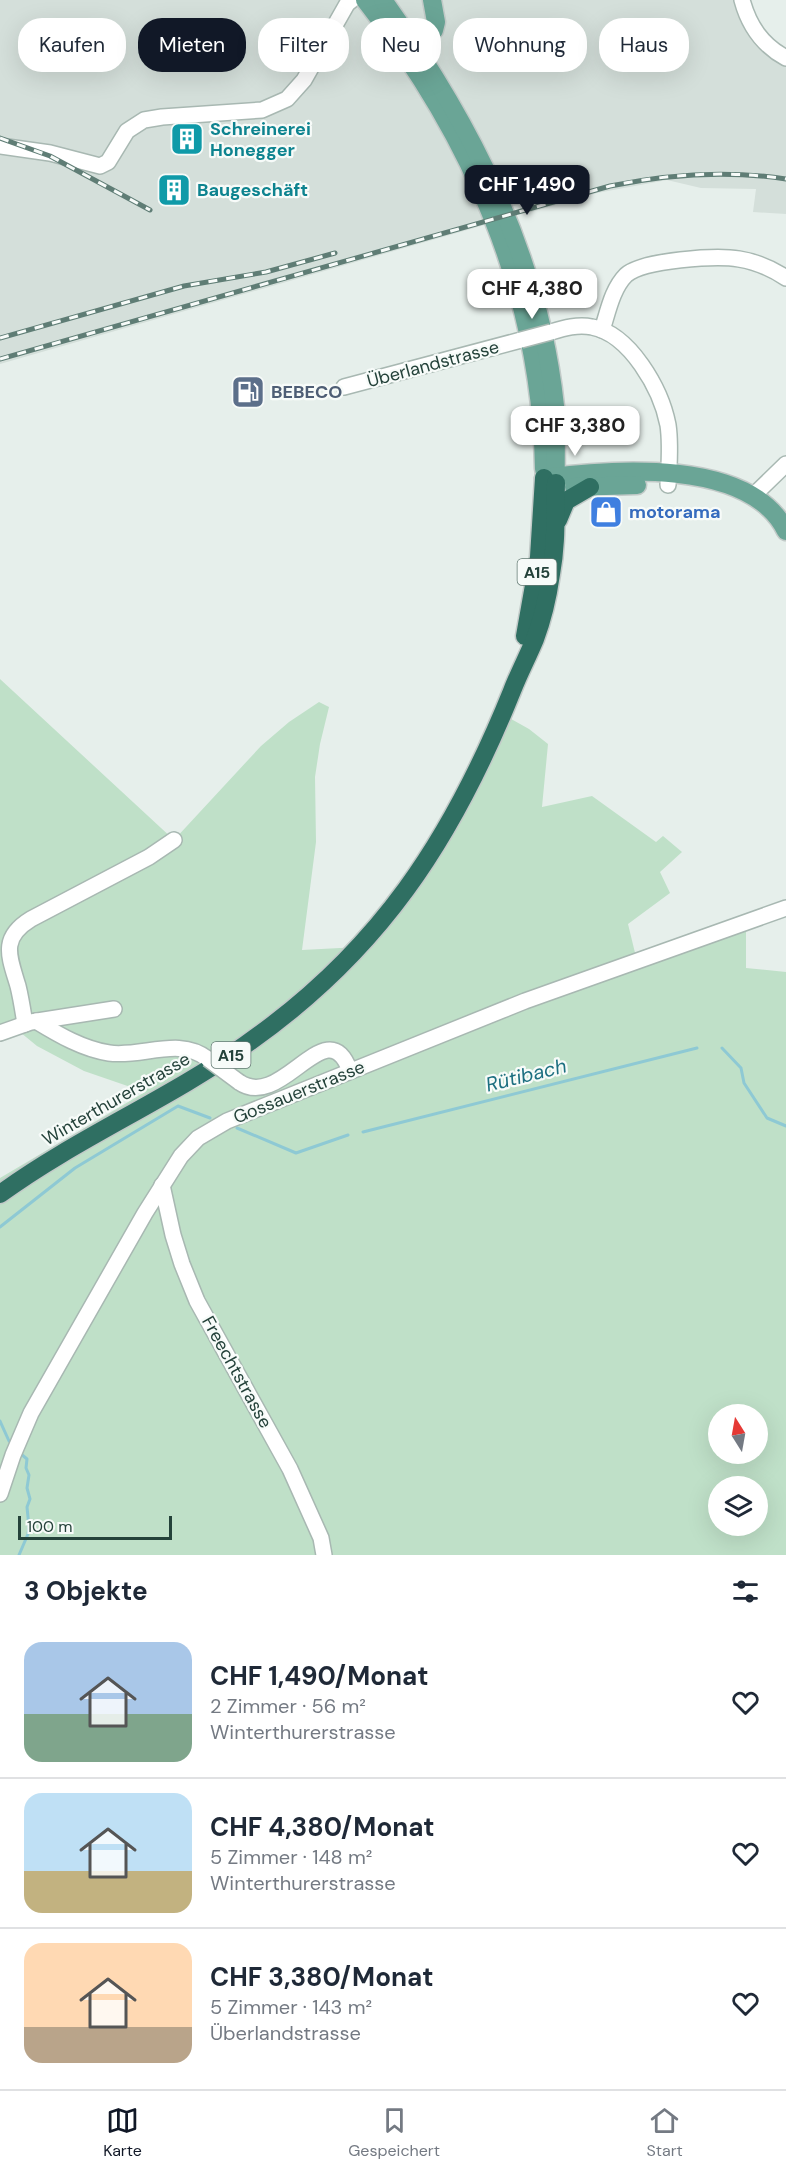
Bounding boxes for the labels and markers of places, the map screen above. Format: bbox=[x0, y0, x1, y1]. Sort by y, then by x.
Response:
place label: Schreinerei Honegger bbox=[210, 117, 311, 162]
building icon: Schreinerei Honegger bbox=[169, 121, 205, 157]
pin: CHF 1,490 bbox=[458, 165, 596, 216]
building icon: Baugeschäft bbox=[156, 172, 192, 208]
place label: Baugeschäft bbox=[197, 178, 308, 202]
pin: CHF 4,380 bbox=[463, 269, 601, 320]
fuel station icon: BEBECO bbox=[230, 374, 266, 410]
place label: BEBECO bbox=[271, 380, 342, 404]
pin: CHF 3,380 bbox=[506, 406, 644, 457]
shop icon: motorama bbox=[588, 494, 624, 530]
place label: motorama bbox=[629, 500, 721, 524]

